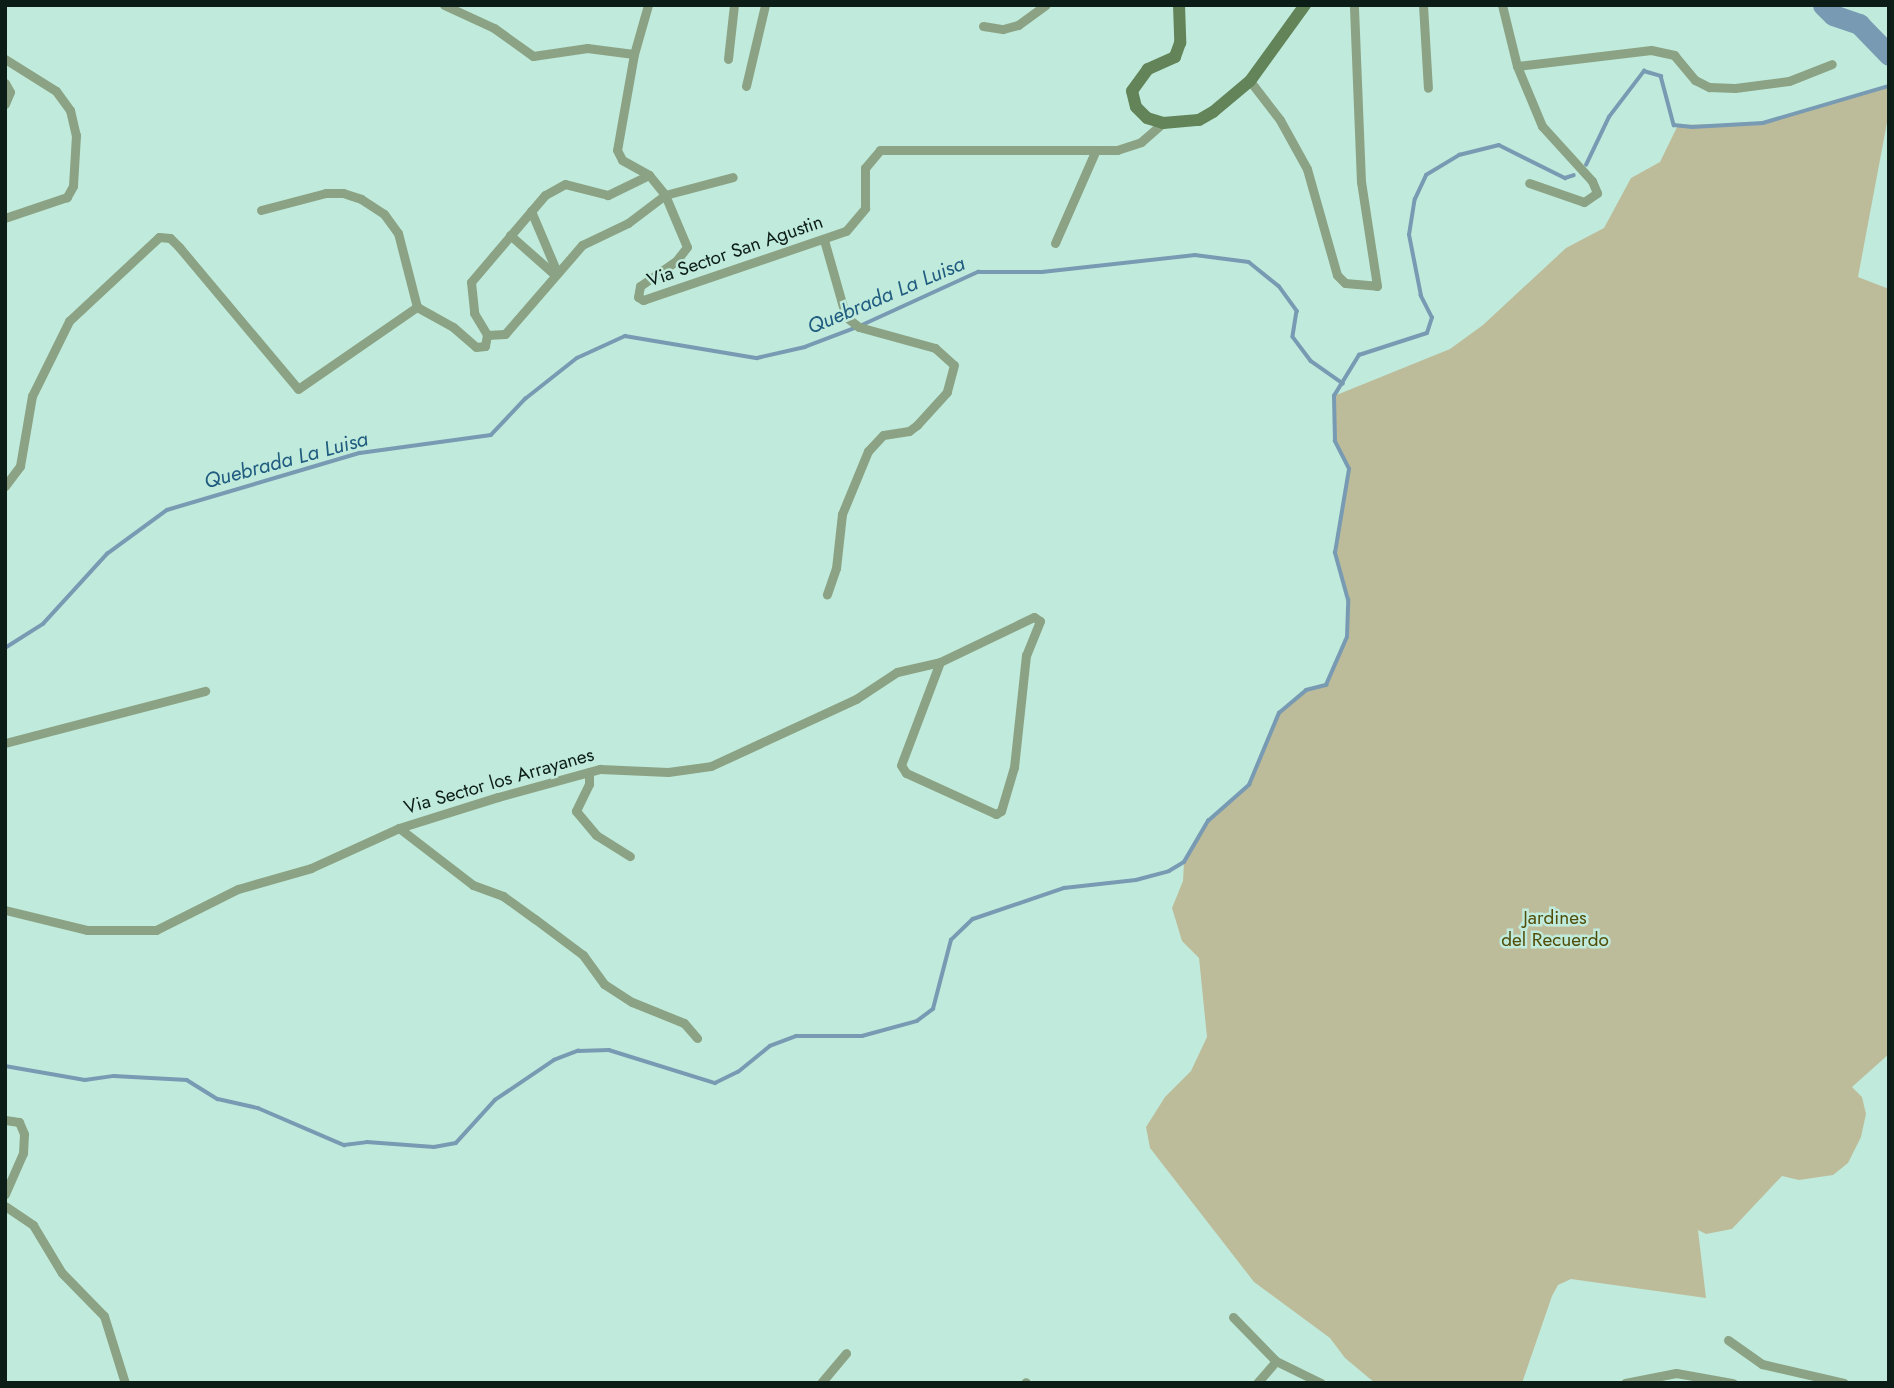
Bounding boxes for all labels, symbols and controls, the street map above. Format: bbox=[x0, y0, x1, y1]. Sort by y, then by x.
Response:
street label: Via Sector San Agustin bbox=[644, 210, 826, 292]
water label: Quebrada La Luisa bbox=[803, 250, 969, 340]
water label: Quebrada La Luisa bbox=[201, 426, 371, 494]
street label: Via Sector los Arrayanes bbox=[401, 743, 597, 819]
park label: Jardines del Recuerdo bbox=[1501, 907, 1609, 951]

